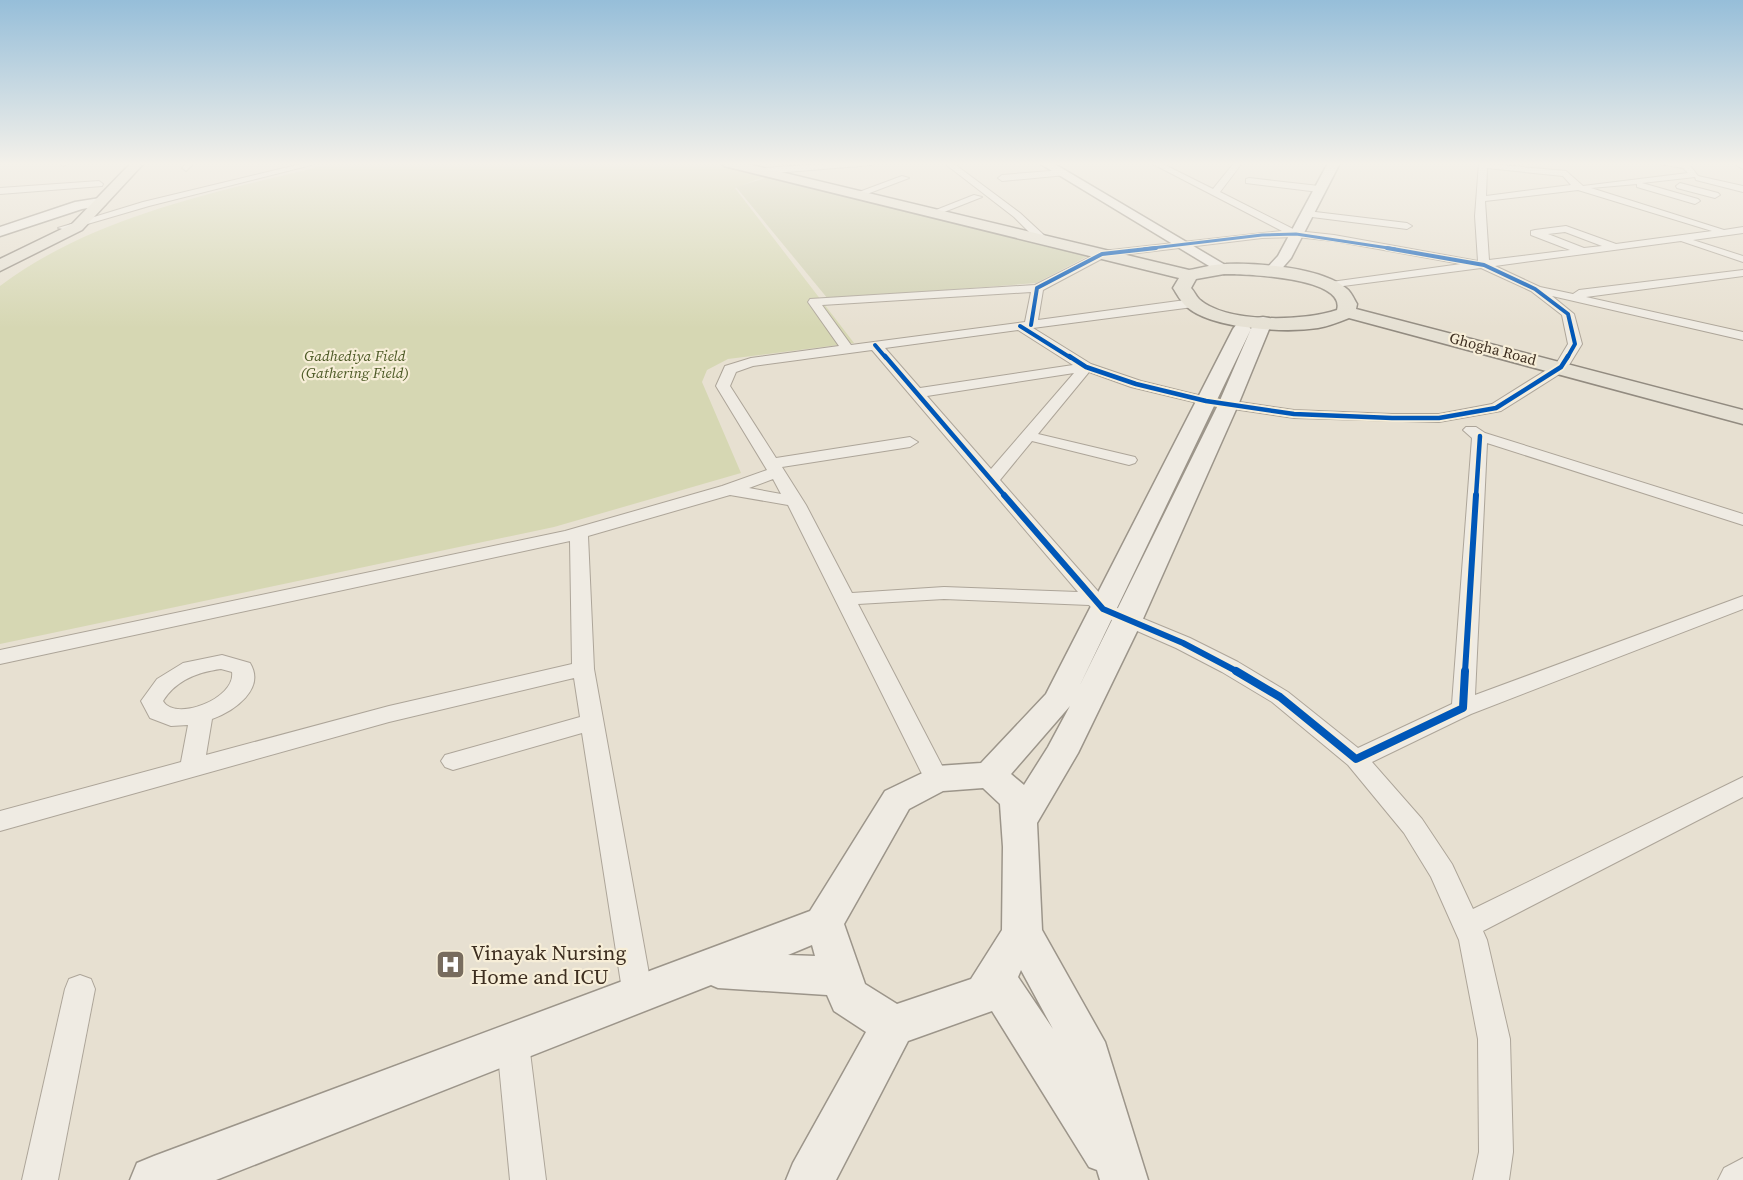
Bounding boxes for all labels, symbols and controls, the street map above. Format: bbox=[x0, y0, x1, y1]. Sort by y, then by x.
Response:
street label: Ghogha Road bbox=[1447, 327, 1539, 370]
park label: Gadhediya Field (Gathering Field) bbox=[301, 345, 409, 383]
place label: Vinayak Nursing Home and ICU bbox=[471, 938, 626, 991]
hospital icon: Vinayak Nursing Home and ICU bbox=[434, 949, 466, 981]

